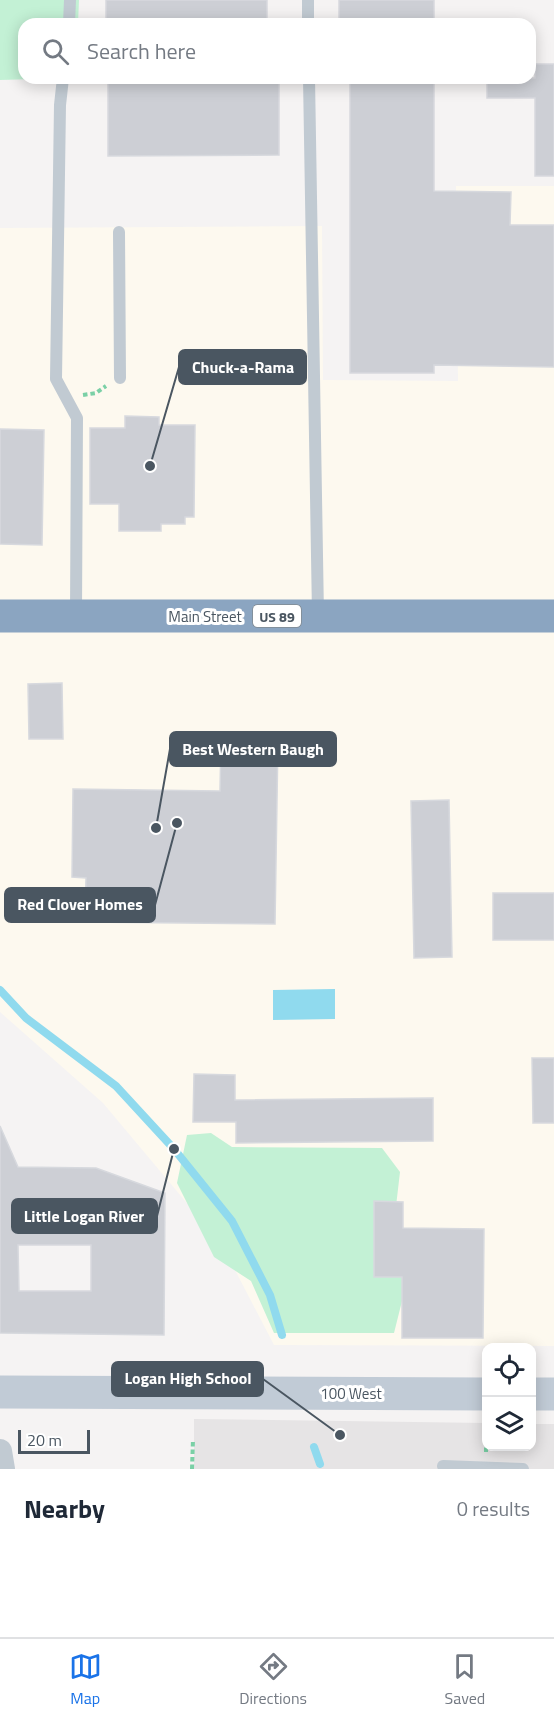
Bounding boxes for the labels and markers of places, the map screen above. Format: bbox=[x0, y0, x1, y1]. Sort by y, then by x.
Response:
callout: Chuck-a-Rama bbox=[179, 350, 306, 384]
callout: Best Western Baugh bbox=[170, 732, 336, 766]
callout: Red Clover Homes bbox=[5, 888, 155, 922]
callout: Little Logan River bbox=[12, 1199, 157, 1233]
callout: Logan High School bbox=[112, 1362, 263, 1396]

